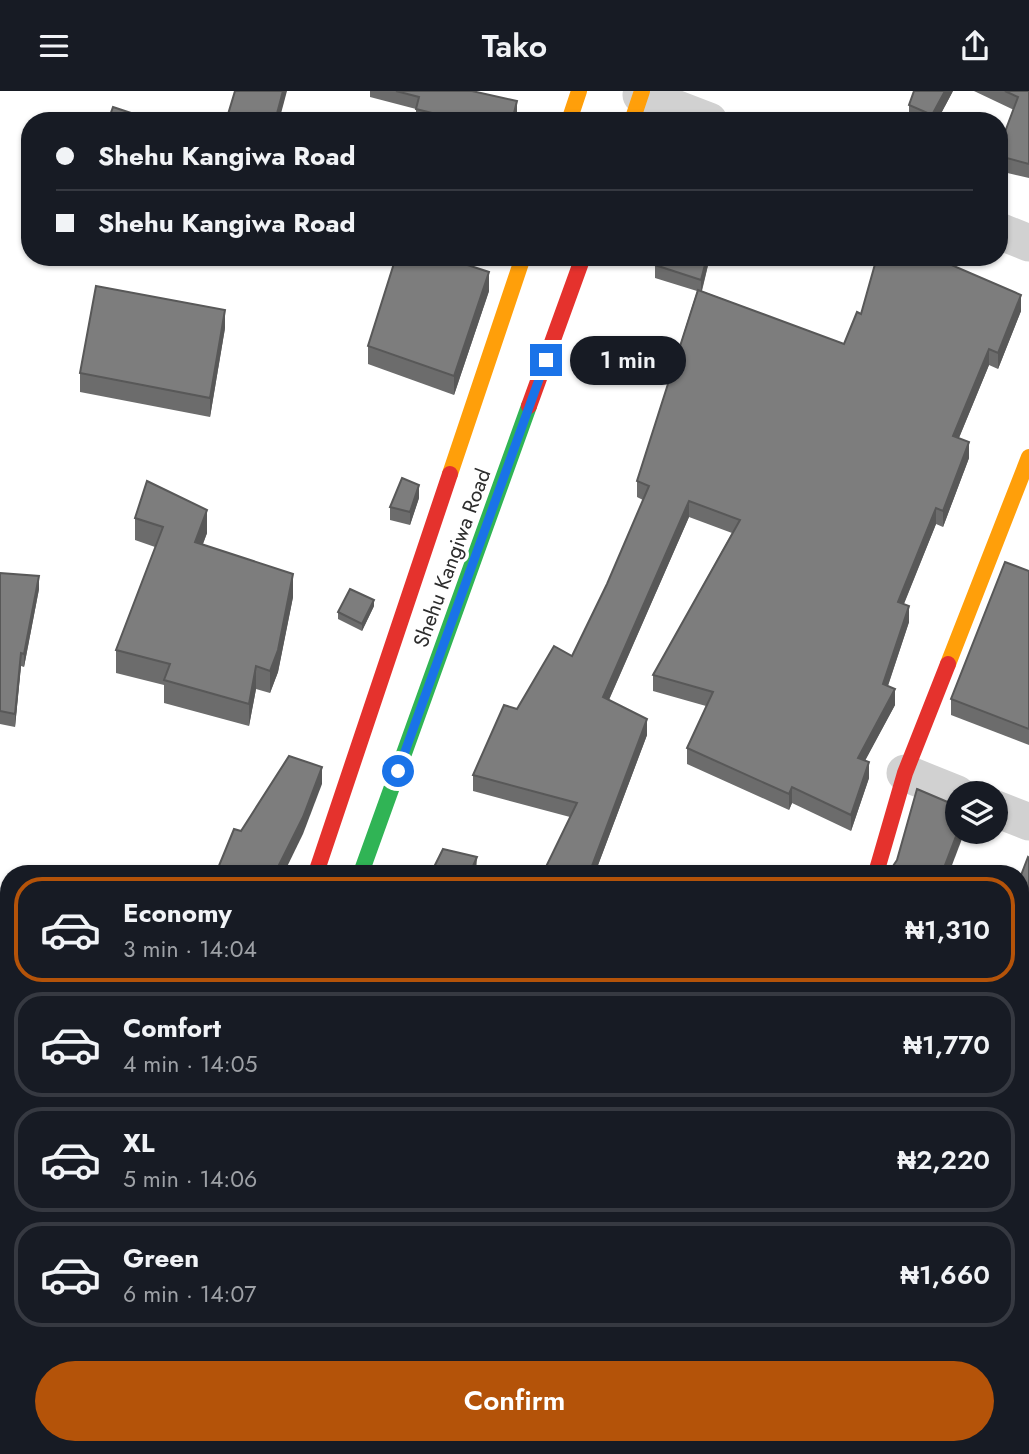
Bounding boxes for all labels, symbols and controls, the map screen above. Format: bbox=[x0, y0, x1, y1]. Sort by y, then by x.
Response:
text: Tako bbox=[482, 23, 547, 69]
icon: menu bbox=[35, 27, 73, 65]
icon: share bbox=[956, 27, 994, 65]
text: Shehu Kangiwa Road bbox=[98, 137, 355, 175]
text: Shehu Kangiwa Road bbox=[98, 204, 355, 242]
callout: 1 min bbox=[570, 335, 686, 385]
text: 1 min bbox=[600, 343, 656, 377]
route end bbox=[530, 344, 562, 376]
street label: Shehu Kangiwa Road bbox=[406, 464, 498, 652]
route start bbox=[382, 755, 414, 787]
map controls bbox=[945, 781, 1008, 844]
button: layers bbox=[945, 781, 1008, 844]
text: Economy bbox=[123, 894, 232, 932]
icon: car bbox=[39, 898, 102, 961]
text: ₦1,310 bbox=[905, 911, 990, 949]
text: 3 min · 14:04 bbox=[123, 932, 257, 966]
text: Comfort bbox=[123, 1009, 221, 1047]
icon: car bbox=[39, 1013, 102, 1076]
text: ₦1,770 bbox=[903, 1026, 990, 1064]
text: 4 min · 14:05 bbox=[123, 1047, 257, 1081]
text: XL bbox=[123, 1124, 155, 1162]
icon: car bbox=[39, 1128, 102, 1191]
text: ₦2,220 bbox=[897, 1141, 990, 1179]
text: 5 min · 14:06 bbox=[123, 1162, 257, 1196]
text: Green bbox=[123, 1239, 199, 1277]
icon: car bbox=[39, 1243, 102, 1306]
text: ₦1,660 bbox=[900, 1256, 990, 1294]
text: 6 min · 14:07 bbox=[123, 1277, 256, 1311]
button: Confirm bbox=[35, 1361, 994, 1441]

